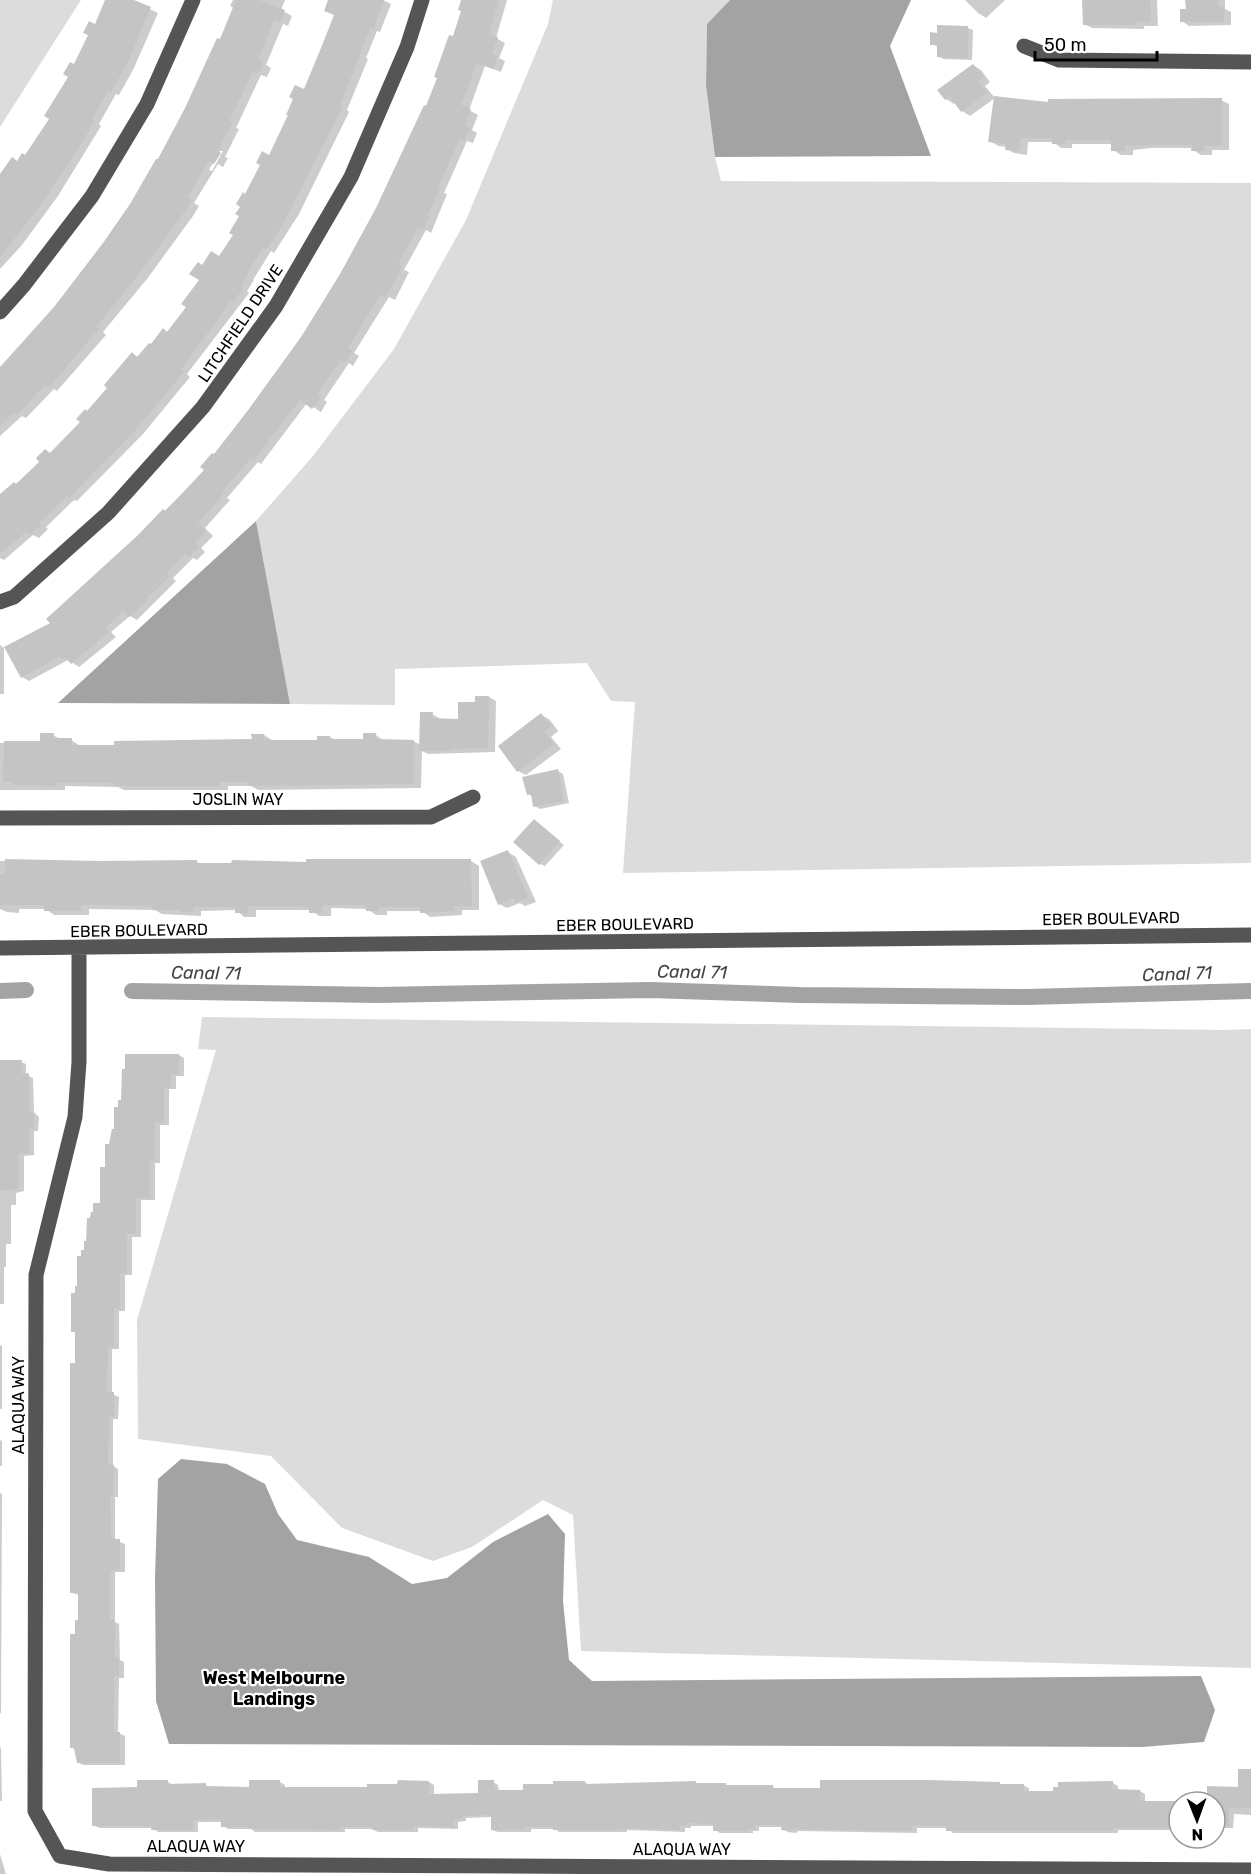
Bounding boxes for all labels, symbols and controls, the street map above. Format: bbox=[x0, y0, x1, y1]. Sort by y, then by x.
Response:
scale bar bbox=[1035, 24, 1156, 62]
text: 50 m bbox=[1044, 34, 1087, 56]
street label: LITCHFIELD DRIVE bbox=[194, 261, 287, 386]
street label: JOSLIN WAY bbox=[192, 790, 284, 809]
street label: EBER BOULEVARD bbox=[1042, 908, 1180, 929]
street label: EBER BOULEVARD bbox=[556, 914, 694, 935]
street label: EBER BOULEVARD bbox=[70, 920, 208, 941]
water label: Canal 71 bbox=[657, 960, 727, 984]
water label: Canal 71 bbox=[171, 961, 241, 985]
water label: Canal 71 bbox=[1142, 962, 1213, 986]
street label: ALAQUA WAY bbox=[9, 1356, 28, 1454]
district label: West Melbourne Landings bbox=[203, 1667, 346, 1710]
north arrow bbox=[1167, 1790, 1227, 1850]
text: N bbox=[1191, 1825, 1203, 1844]
street label: ALAQUA WAY bbox=[147, 1837, 245, 1856]
street label: ALAQUA WAY bbox=[633, 1840, 731, 1859]

